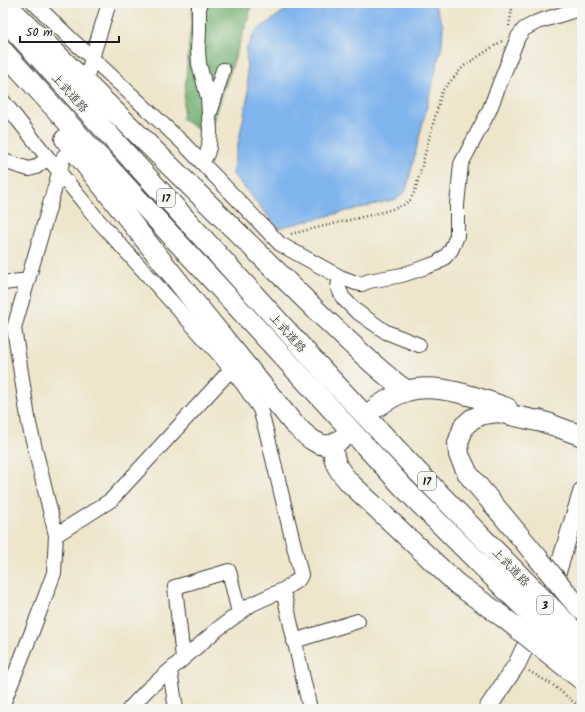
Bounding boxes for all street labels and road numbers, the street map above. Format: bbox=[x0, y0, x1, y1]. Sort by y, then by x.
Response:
street label: 上武道路 bbox=[47, 69, 93, 118]
road number: 17 bbox=[157, 189, 175, 207]
street label: 上武道路 bbox=[265, 309, 311, 358]
road number: 17 bbox=[418, 472, 436, 490]
street label: 上武道路 bbox=[487, 543, 534, 591]
road number: 3 bbox=[537, 596, 553, 614]

